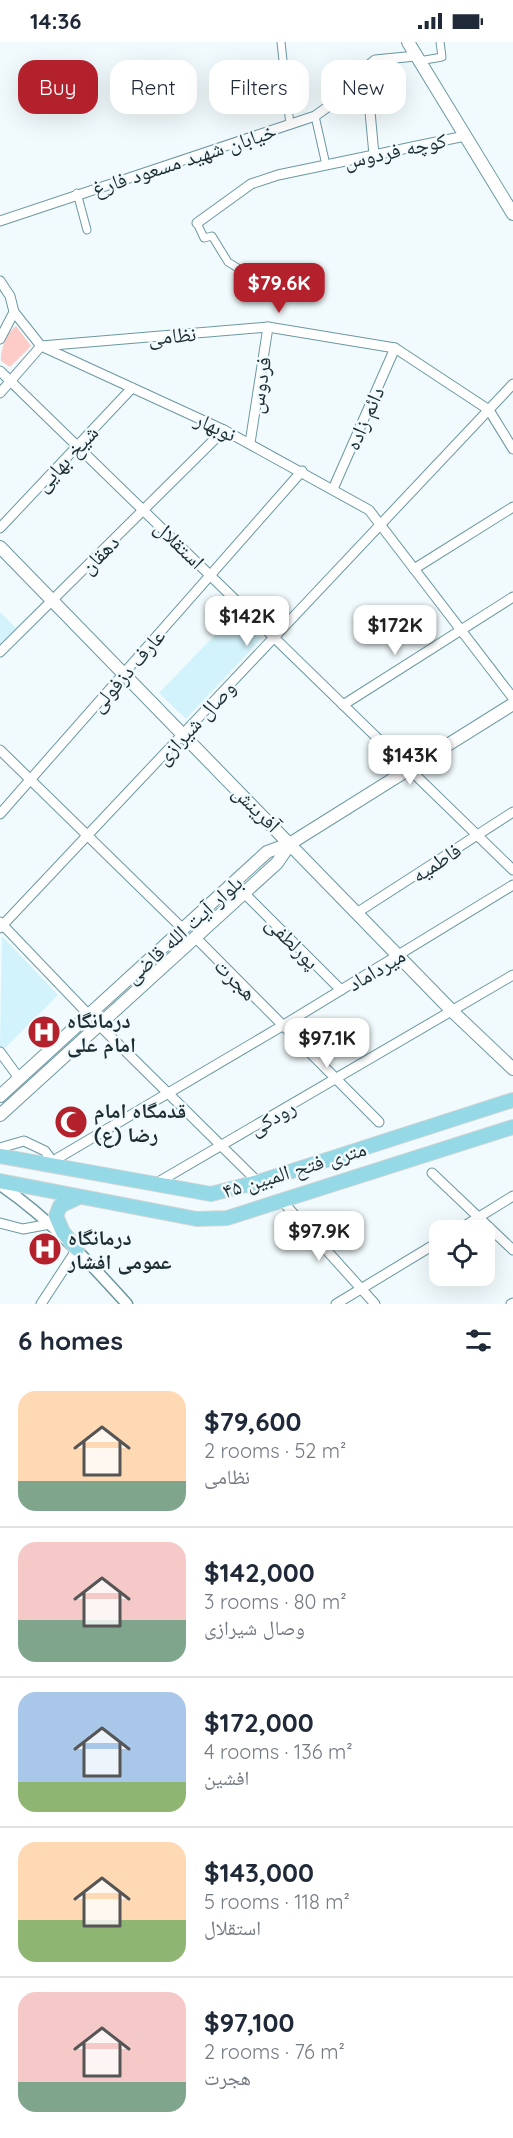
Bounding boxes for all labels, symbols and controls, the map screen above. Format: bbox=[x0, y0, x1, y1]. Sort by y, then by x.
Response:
text: 14:36 bbox=[30, 7, 81, 35]
chip: Buy bbox=[18, 60, 98, 114]
chip: Rent bbox=[110, 60, 197, 114]
chip: Filters bbox=[209, 60, 309, 114]
chip: New bbox=[321, 60, 406, 114]
street label: خیابان شهید مسعود فارغ bbox=[89, 117, 280, 202]
street label: کوچه فردوس bbox=[341, 126, 449, 175]
pin: $79.6K bbox=[230, 263, 328, 314]
text: $79.6K bbox=[248, 270, 310, 295]
street label: نظامی bbox=[147, 320, 197, 351]
street label: فردوس bbox=[242, 355, 277, 415]
street label: دائم زاده bbox=[339, 382, 391, 455]
street label: نوبهار bbox=[190, 405, 241, 447]
street label: شیخ بهایی bbox=[29, 419, 104, 497]
street label: استقلال bbox=[149, 514, 211, 574]
street label: دهقان bbox=[74, 529, 124, 579]
pin: $142K bbox=[205, 596, 289, 647]
text: $142K bbox=[219, 603, 275, 628]
pin: $172K bbox=[353, 605, 437, 656]
text: $172K bbox=[367, 612, 423, 637]
street label: عارف دزفولی bbox=[84, 623, 171, 718]
street label: وصال شیرازی bbox=[149, 674, 241, 770]
pin: $143K bbox=[368, 735, 452, 786]
text: $143K bbox=[382, 742, 438, 767]
street label: آفرینش bbox=[227, 779, 287, 839]
street label: فاطمیه bbox=[406, 836, 466, 888]
street label: بلوار آیت الله قاضی bbox=[119, 869, 248, 989]
street label: پورلطفی bbox=[260, 910, 325, 975]
street label: میرداماد bbox=[342, 942, 410, 996]
street label: هجرت bbox=[209, 952, 263, 1006]
place label: درمانگاه امام علی bbox=[67, 1007, 136, 1059]
hospital icon: درمانگاه امام علی bbox=[26, 1014, 62, 1050]
pin: $97.1K bbox=[278, 1018, 376, 1069]
text: $97.1K bbox=[298, 1025, 356, 1050]
street label: رودکی bbox=[244, 1093, 301, 1142]
place label: قدمگاه امام رضا (ع) bbox=[94, 1097, 186, 1148]
mosque icon: قدمگاه امام رضا (ع) bbox=[53, 1104, 89, 1140]
street label: ۴۵ متری فتح المبین bbox=[219, 1135, 369, 1204]
pin: $97.9K bbox=[270, 1211, 368, 1262]
text: $97.9K bbox=[288, 1218, 350, 1243]
map controls bbox=[429, 1220, 495, 1286]
button: locate bbox=[429, 1220, 495, 1286]
place label: درمانگاه عمومی افشار bbox=[67, 1224, 172, 1275]
hospital icon: درمانگاه عمومی افشار bbox=[27, 1231, 63, 1267]
text: 6 homes bbox=[18, 1324, 123, 1357]
icon: filters bbox=[462, 1324, 495, 1357]
text: $79,600 bbox=[204, 1405, 302, 1438]
icon: home bbox=[66, 1415, 138, 1487]
text: 2 rooms · 52 m² bbox=[204, 1438, 346, 1463]
text: نظامی bbox=[204, 1464, 250, 1489]
text: $142,000 bbox=[204, 1556, 315, 1589]
icon: home bbox=[66, 1566, 138, 1638]
text: 3 rooms · 80 m² bbox=[204, 1589, 347, 1614]
text: وصال شیرازی bbox=[204, 1615, 305, 1640]
text: $172,000 bbox=[204, 1706, 314, 1739]
icon: home bbox=[66, 1716, 138, 1788]
text: 4 rooms · 136 m² bbox=[204, 1739, 353, 1764]
text: افشین bbox=[204, 1765, 249, 1790]
text: $143,000 bbox=[204, 1856, 314, 1889]
icon: home bbox=[66, 1866, 138, 1938]
text: 5 rooms · 118 m² bbox=[204, 1889, 350, 1914]
text: استقلال bbox=[204, 1915, 261, 1940]
text: $97,100 bbox=[204, 2006, 294, 2039]
icon: home bbox=[66, 2016, 138, 2088]
text: 2 rooms · 76 m² bbox=[204, 2039, 345, 2064]
text: هجرت bbox=[204, 2065, 251, 2090]

